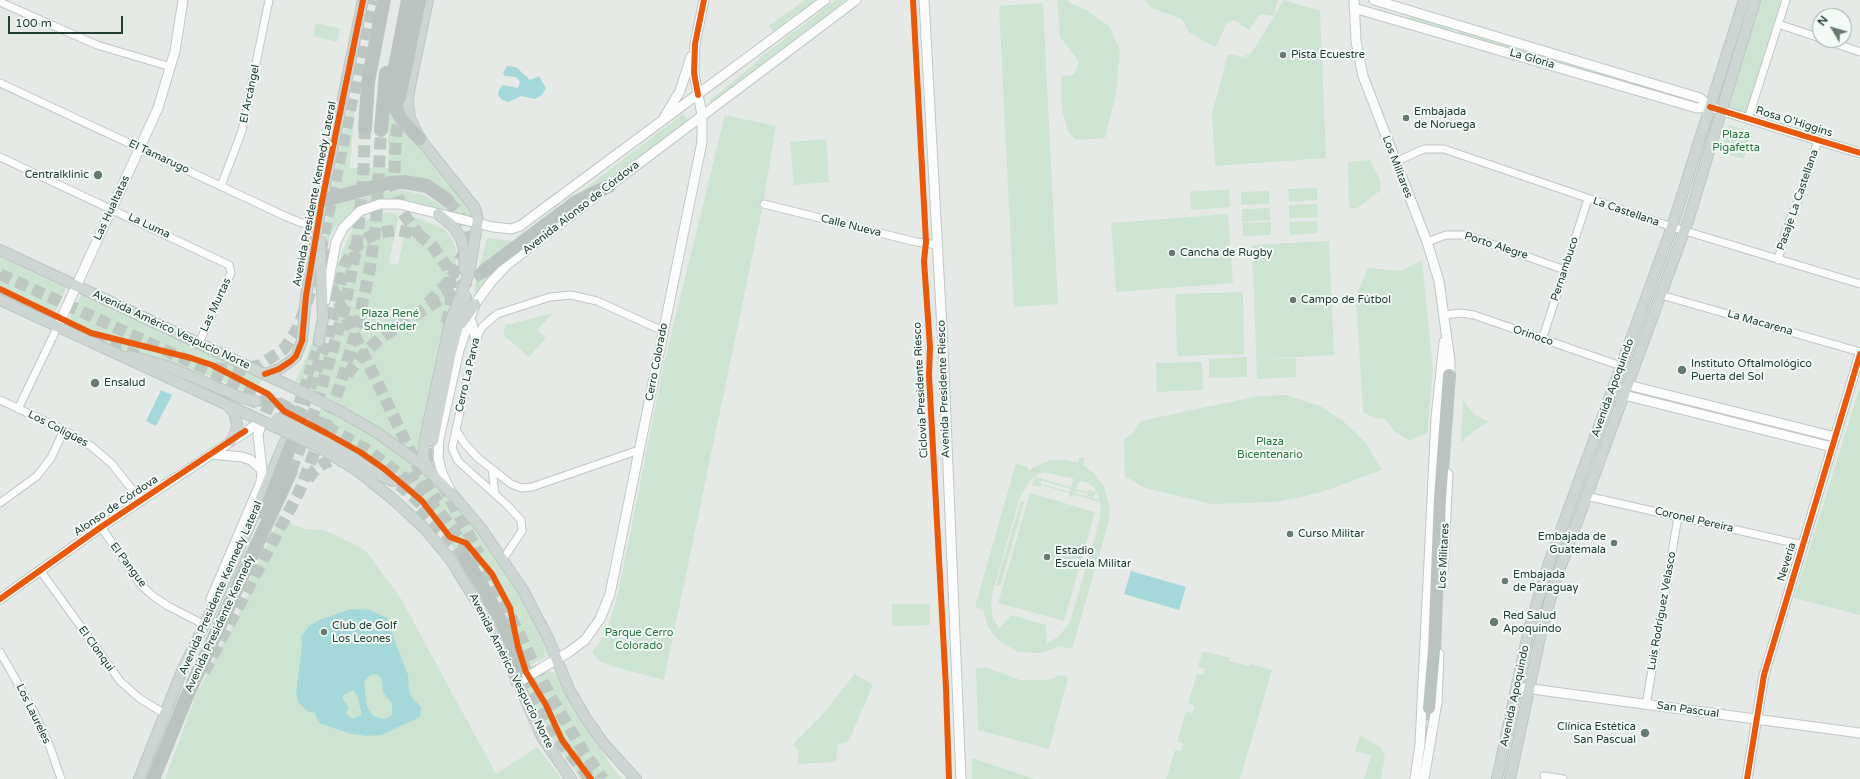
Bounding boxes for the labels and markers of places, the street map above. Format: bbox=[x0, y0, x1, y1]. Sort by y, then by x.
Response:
place label: Pista Ecuestre bbox=[1291, 48, 1365, 62]
marker: Pista Ecuestre bbox=[1278, 50, 1288, 60]
place label: Embajada de Noruega bbox=[1414, 105, 1476, 131]
marker: Embajada de Noruega bbox=[1401, 113, 1411, 123]
place label: Centralklinic bbox=[25, 168, 89, 182]
marker: Centralklinic bbox=[92, 169, 104, 181]
place label: Cancha de Rugby bbox=[1180, 246, 1272, 260]
marker: Cancha de Rugby bbox=[1167, 248, 1177, 258]
place label: Campo de Fútbol bbox=[1301, 293, 1391, 307]
marker: Campo de Fútbol bbox=[1288, 295, 1298, 305]
place label: Instituto Oftalmológico Puerta del Sol bbox=[1691, 357, 1812, 383]
marker: Instituto Oftalmológico Puerta del Sol bbox=[1676, 364, 1688, 376]
place label: Ensalud bbox=[104, 376, 145, 390]
marker: Ensalud bbox=[89, 377, 101, 389]
place label: Curso Militar bbox=[1298, 527, 1365, 541]
marker: Curso Militar bbox=[1285, 529, 1295, 539]
place label: Embajada de Guatemala bbox=[1538, 530, 1606, 556]
marker: Embajada de Guatemala bbox=[1609, 538, 1619, 548]
place label: Estadio Escuela Militar bbox=[1055, 544, 1131, 570]
marker: Estadio Escuela Militar bbox=[1042, 552, 1052, 562]
place label: Embajada de Paraguay bbox=[1513, 568, 1578, 594]
marker: Embajada de Paraguay bbox=[1500, 576, 1510, 586]
place label: Red Salud Apoquindo bbox=[1503, 609, 1561, 635]
marker: Red Salud Apoquindo bbox=[1488, 616, 1500, 628]
place label: Club de Golf Los Leones bbox=[332, 619, 397, 645]
marker: Club de Golf Los Leones bbox=[319, 627, 329, 637]
place label: Clínica Estética San Pascual bbox=[1557, 720, 1636, 746]
marker: Clínica Estética San Pascual bbox=[1639, 727, 1651, 739]

